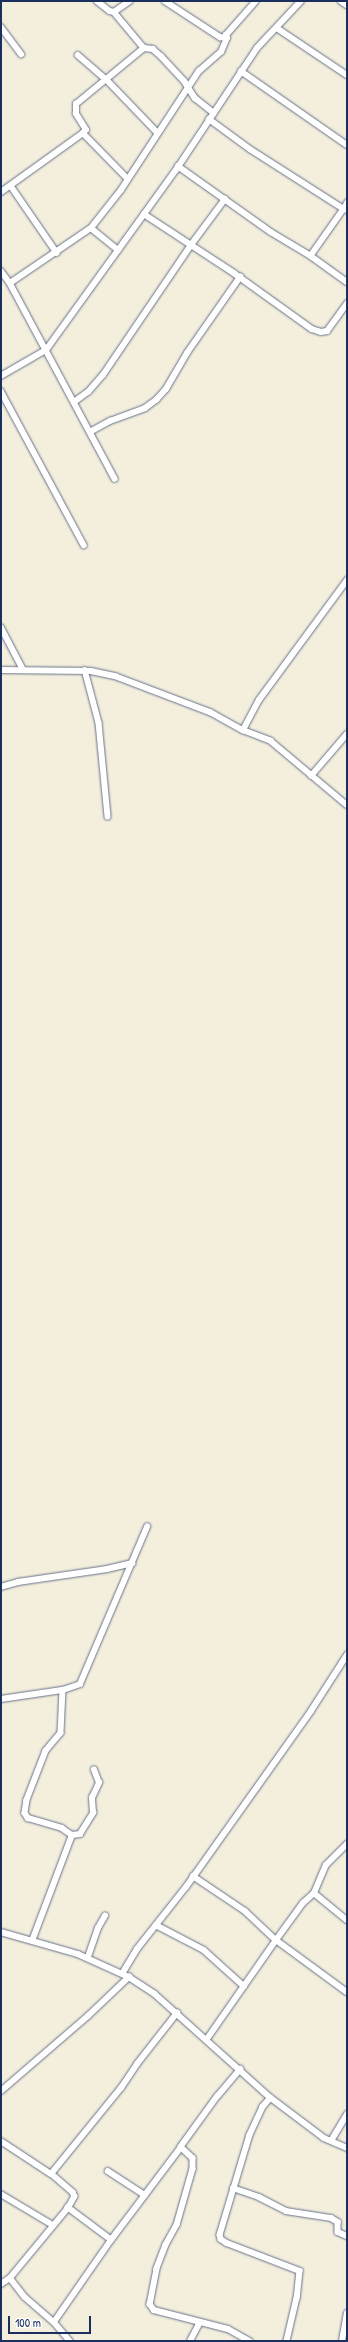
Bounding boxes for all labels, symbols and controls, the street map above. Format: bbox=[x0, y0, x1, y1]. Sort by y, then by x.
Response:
scale bar bbox=[10, 2308, 93, 2334]
text: 100 m bbox=[15, 2314, 41, 2331]

